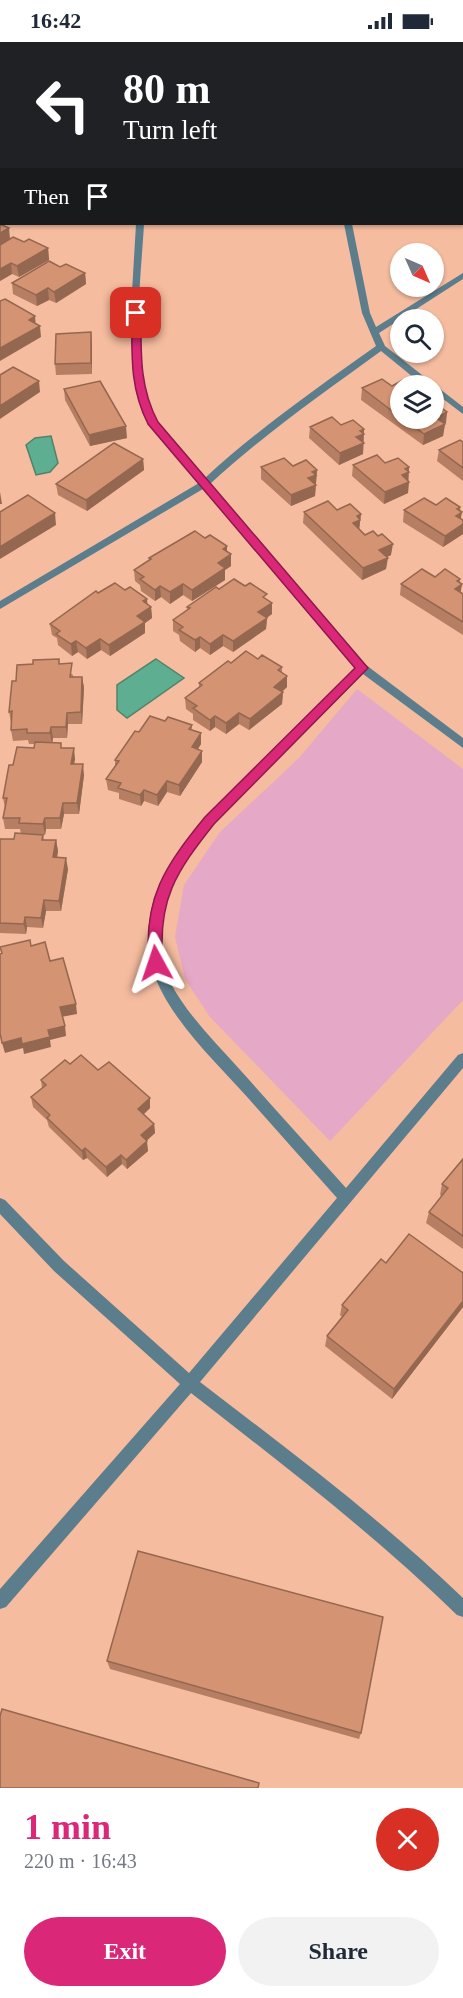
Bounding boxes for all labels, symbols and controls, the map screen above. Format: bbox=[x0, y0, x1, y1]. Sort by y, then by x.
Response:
text: 16:42 bbox=[30, 8, 81, 33]
icon: left bbox=[24, 66, 102, 144]
text: 80 m bbox=[123, 66, 211, 112]
text: Turn left bbox=[123, 115, 217, 145]
icon: arrive bbox=[81, 180, 114, 213]
text: Then bbox=[24, 184, 69, 209]
north arrow bbox=[390, 243, 444, 297]
map controls bbox=[390, 243, 444, 429]
pin bbox=[110, 287, 161, 338]
icon: arrive bbox=[119, 296, 152, 329]
button: search bbox=[390, 309, 444, 363]
button: layers bbox=[390, 375, 444, 429]
position arrow bbox=[124, 931, 188, 995]
text: 1 min bbox=[24, 1807, 111, 1847]
button: close bbox=[376, 1808, 439, 1871]
text: 220 m · 16:43 bbox=[24, 1850, 137, 1872]
button: Exit bbox=[24, 1917, 226, 1986]
button: Share bbox=[238, 1917, 439, 1986]

